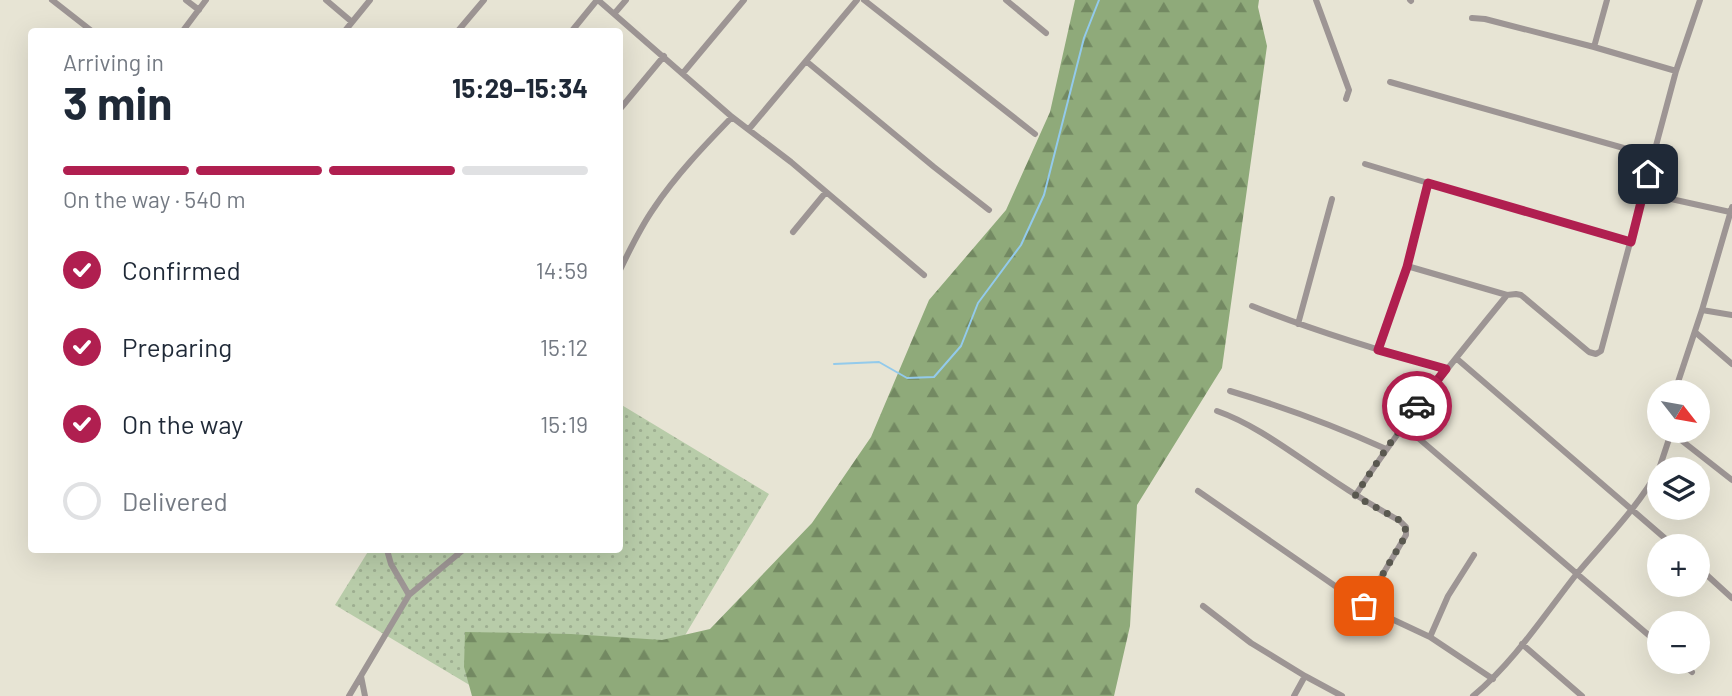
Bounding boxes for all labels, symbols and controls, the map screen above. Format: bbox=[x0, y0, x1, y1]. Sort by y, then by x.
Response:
text: Arriving in bbox=[63, 48, 164, 76]
text: 15:29–15:34 bbox=[452, 72, 588, 103]
text: 3 min bbox=[63, 74, 172, 129]
pin bbox=[1618, 144, 1678, 204]
icon: home bbox=[1629, 155, 1667, 193]
text: On the way · 540 m bbox=[63, 185, 245, 213]
icon: check bbox=[63, 251, 101, 289]
text: Confirmed bbox=[122, 254, 241, 285]
text: 14:59 bbox=[536, 256, 588, 284]
icon: check bbox=[63, 328, 101, 366]
text: Preparing bbox=[122, 331, 232, 362]
text: 15:12 bbox=[540, 333, 588, 361]
courier bbox=[1382, 371, 1452, 441]
north arrow bbox=[1647, 380, 1710, 443]
map controls bbox=[1647, 380, 1710, 674]
icon: car bbox=[1398, 387, 1436, 425]
icon: check bbox=[63, 405, 101, 443]
text: On the way bbox=[122, 408, 243, 439]
text: 15:19 bbox=[540, 410, 588, 438]
button: layers bbox=[1647, 457, 1710, 520]
text: Delivered bbox=[122, 485, 228, 516]
button: + bbox=[1647, 534, 1710, 597]
pin bbox=[1334, 576, 1394, 636]
icon: bag bbox=[1345, 587, 1383, 625]
button: − bbox=[1647, 611, 1710, 674]

